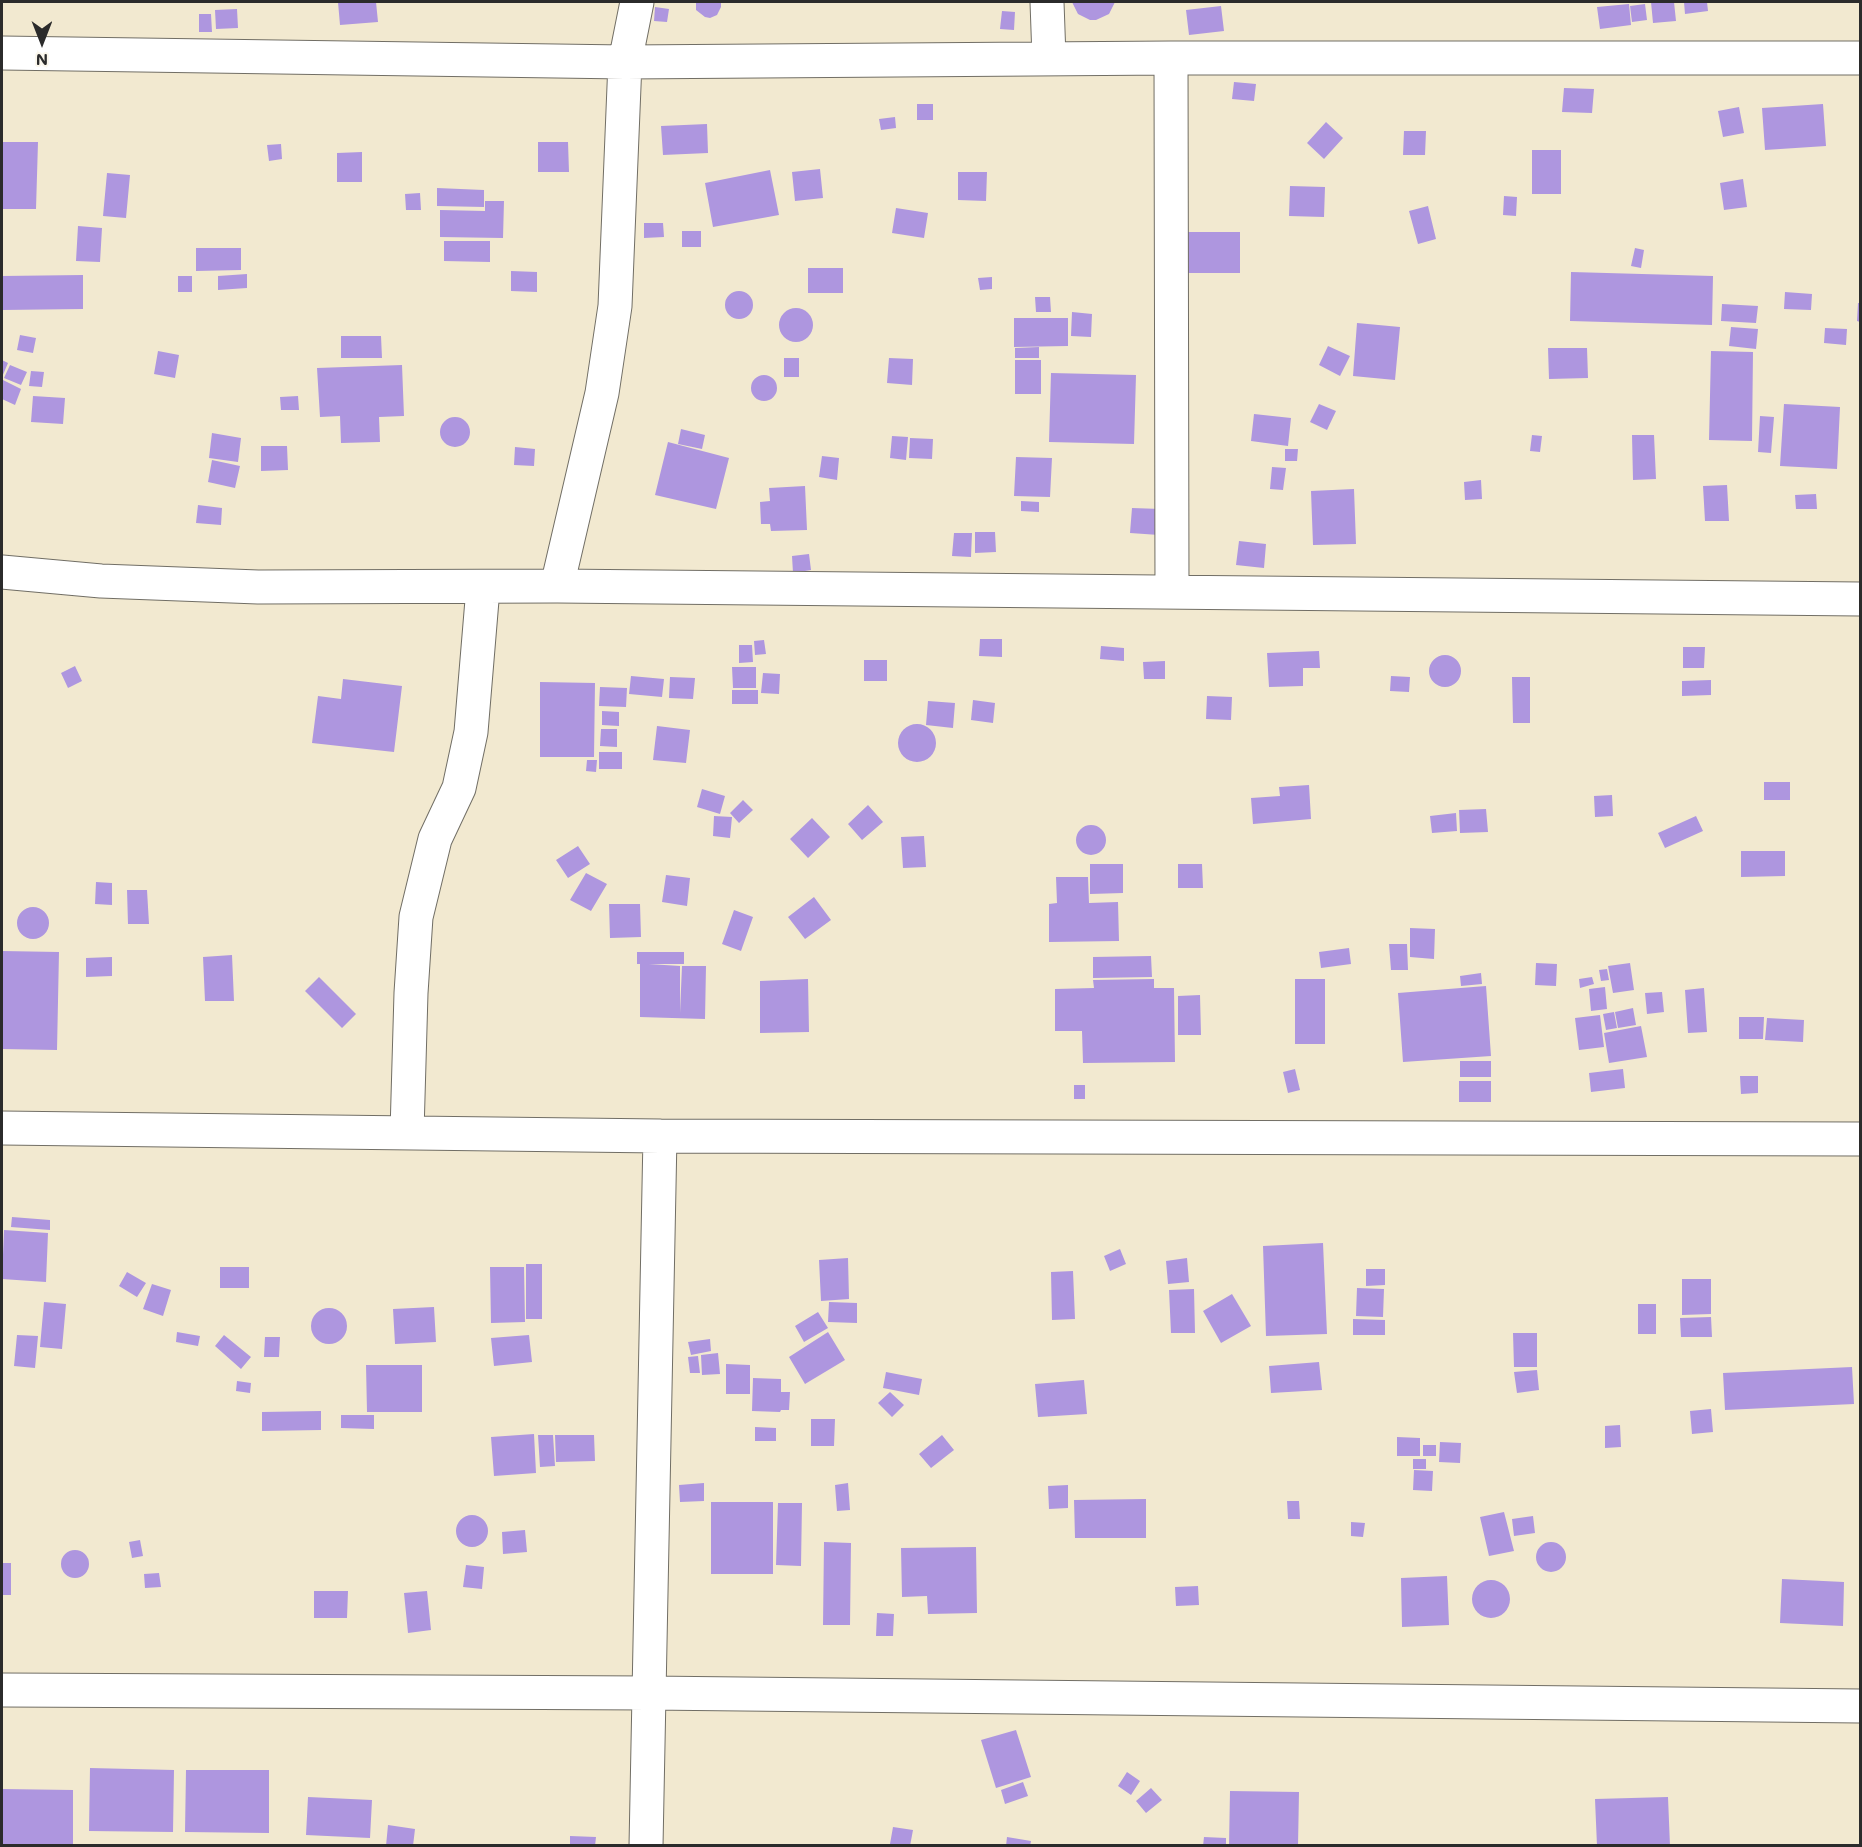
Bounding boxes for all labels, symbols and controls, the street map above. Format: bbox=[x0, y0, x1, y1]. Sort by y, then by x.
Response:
north arrow bbox=[12, 12, 72, 72]
text: N bbox=[36, 50, 48, 71]

